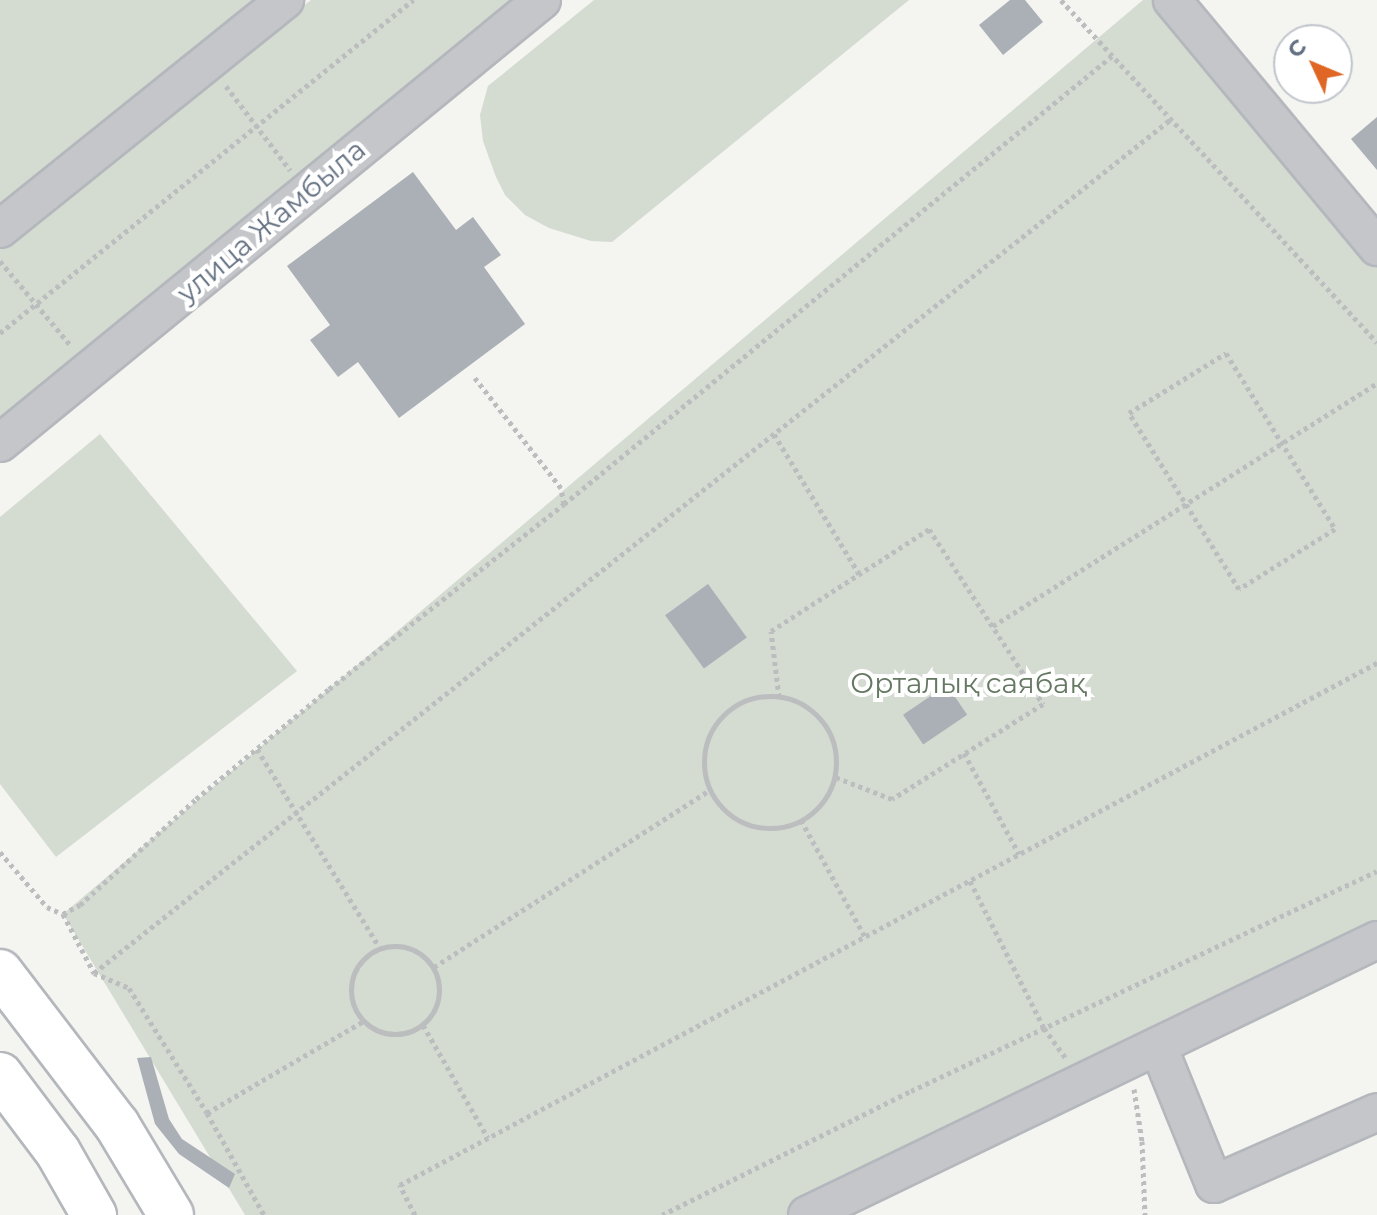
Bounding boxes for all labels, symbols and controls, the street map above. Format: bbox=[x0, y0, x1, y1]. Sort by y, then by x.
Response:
north arrow bbox=[1273, 24, 1353, 104]
text: С bbox=[1282, 33, 1312, 64]
street label: улица Жамбыла bbox=[170, 132, 372, 310]
park label: Орталық саябақ bbox=[850, 666, 1086, 700]

